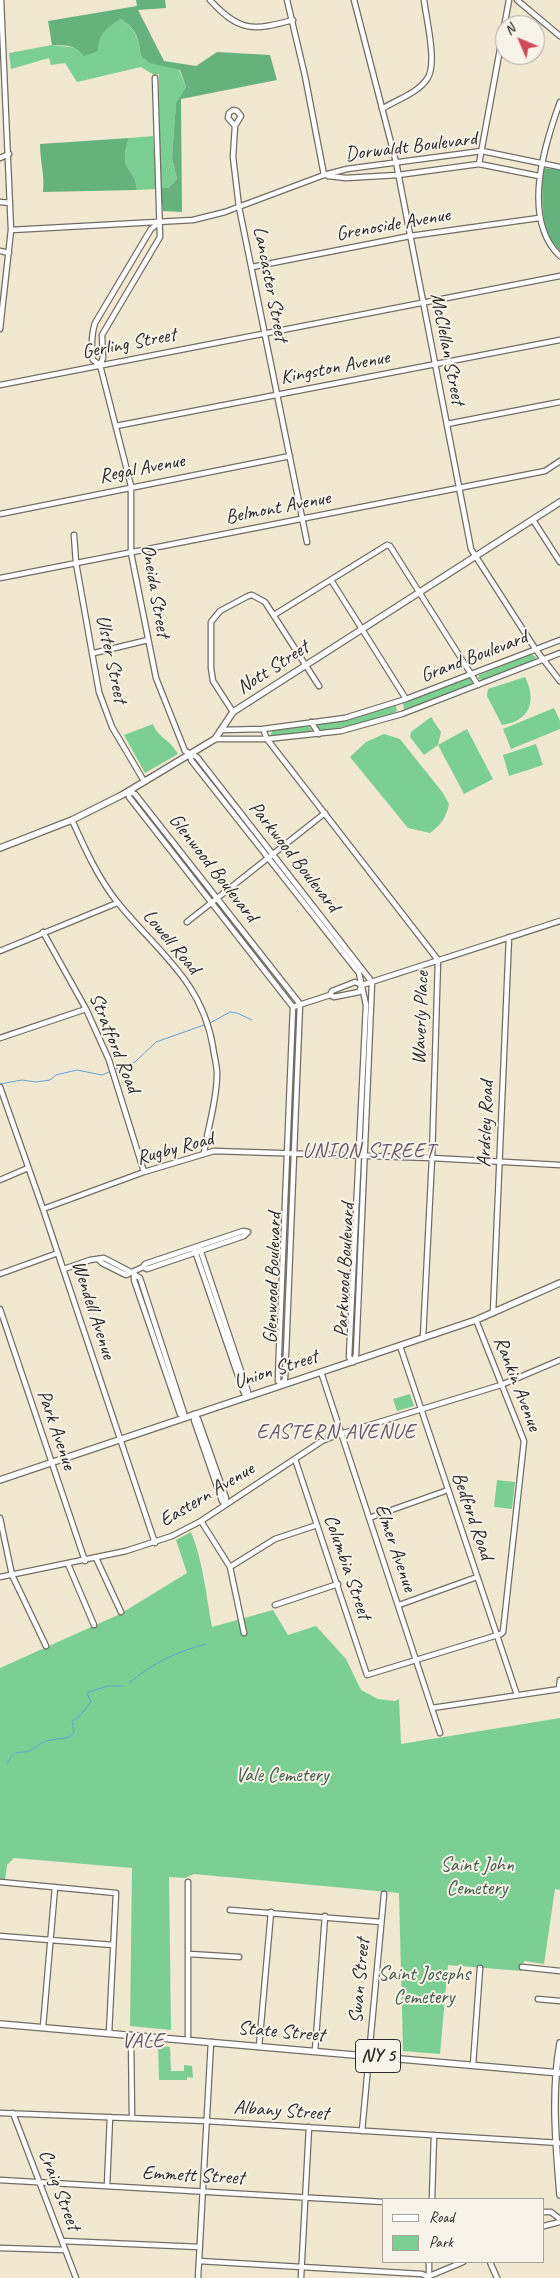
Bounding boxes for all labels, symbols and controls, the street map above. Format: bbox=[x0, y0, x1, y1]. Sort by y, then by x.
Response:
north arrow bbox=[495, 15, 545, 65]
text: N bbox=[501, 21, 519, 39]
street label: Dorwaldt Boulevard bbox=[344, 127, 478, 167]
street label: Grenoside Avenue bbox=[334, 203, 452, 247]
street label: Lancaster Street bbox=[247, 224, 293, 344]
street label: McClellan Street bbox=[424, 291, 470, 407]
street label: Gerling Street bbox=[80, 323, 178, 365]
street label: Kingston Avenue bbox=[279, 346, 391, 390]
street label: Regal Avenue bbox=[97, 449, 187, 489]
street label: Belmont Avenue bbox=[224, 486, 332, 530]
street label: Oneida Street bbox=[135, 543, 175, 639]
street label: Ulster Street bbox=[90, 613, 132, 705]
street label: Grand Boulevard bbox=[417, 626, 531, 688]
street label: Nott Street bbox=[233, 636, 313, 700]
street label: Parkwood Boulevard bbox=[243, 797, 345, 917]
street label: Glenwood Boulevard bbox=[163, 809, 263, 927]
street label: Lowell Road bbox=[137, 905, 205, 979]
street label: Waverly Place bbox=[407, 971, 435, 1065]
street label: Stratford Road bbox=[83, 990, 145, 1096]
street label: Ardsley Road bbox=[472, 1080, 500, 1168]
street label: Rugby Road bbox=[134, 1127, 216, 1171]
district label: UNION STREET bbox=[301, 1138, 437, 1164]
street label: Parkwood Boulevard bbox=[330, 1202, 360, 1338]
street label: Glenwood Boulevard bbox=[259, 1212, 287, 1344]
street label: Wendell Avenue bbox=[66, 1258, 120, 1362]
street label: Rankin Avenue bbox=[488, 1333, 546, 1435]
street label: Union Street bbox=[231, 1345, 321, 1395]
street label: Park Avenue bbox=[31, 1387, 81, 1473]
district label: EASTERN AVENUE bbox=[255, 1419, 417, 1445]
street label: Eastern Avenue bbox=[155, 1457, 259, 1533]
street label: Bedford Road bbox=[446, 1469, 498, 1563]
street label: Elmer Avenue bbox=[369, 1501, 421, 1595]
street label: Columbia Street bbox=[318, 1512, 376, 1622]
park label: Vale Cemetery bbox=[235, 1764, 329, 1788]
park label: Saint John Cemetery bbox=[440, 1854, 514, 1901]
street label: Swan Street bbox=[344, 1937, 376, 2025]
park label: Saint Josephs Cemetery bbox=[378, 1963, 470, 2010]
street label: State Street bbox=[237, 2016, 325, 2048]
district label: VALE bbox=[121, 2028, 165, 2054]
road number: NY 5 bbox=[356, 2040, 400, 2072]
street label: Albany Street bbox=[233, 2096, 329, 2126]
street label: Craig Street bbox=[33, 2146, 85, 2234]
street label: Emmett Street bbox=[141, 2161, 245, 2191]
legend bbox=[382, 2198, 545, 2263]
text: Road bbox=[429, 2208, 454, 2227]
text: Park bbox=[429, 2233, 453, 2252]

